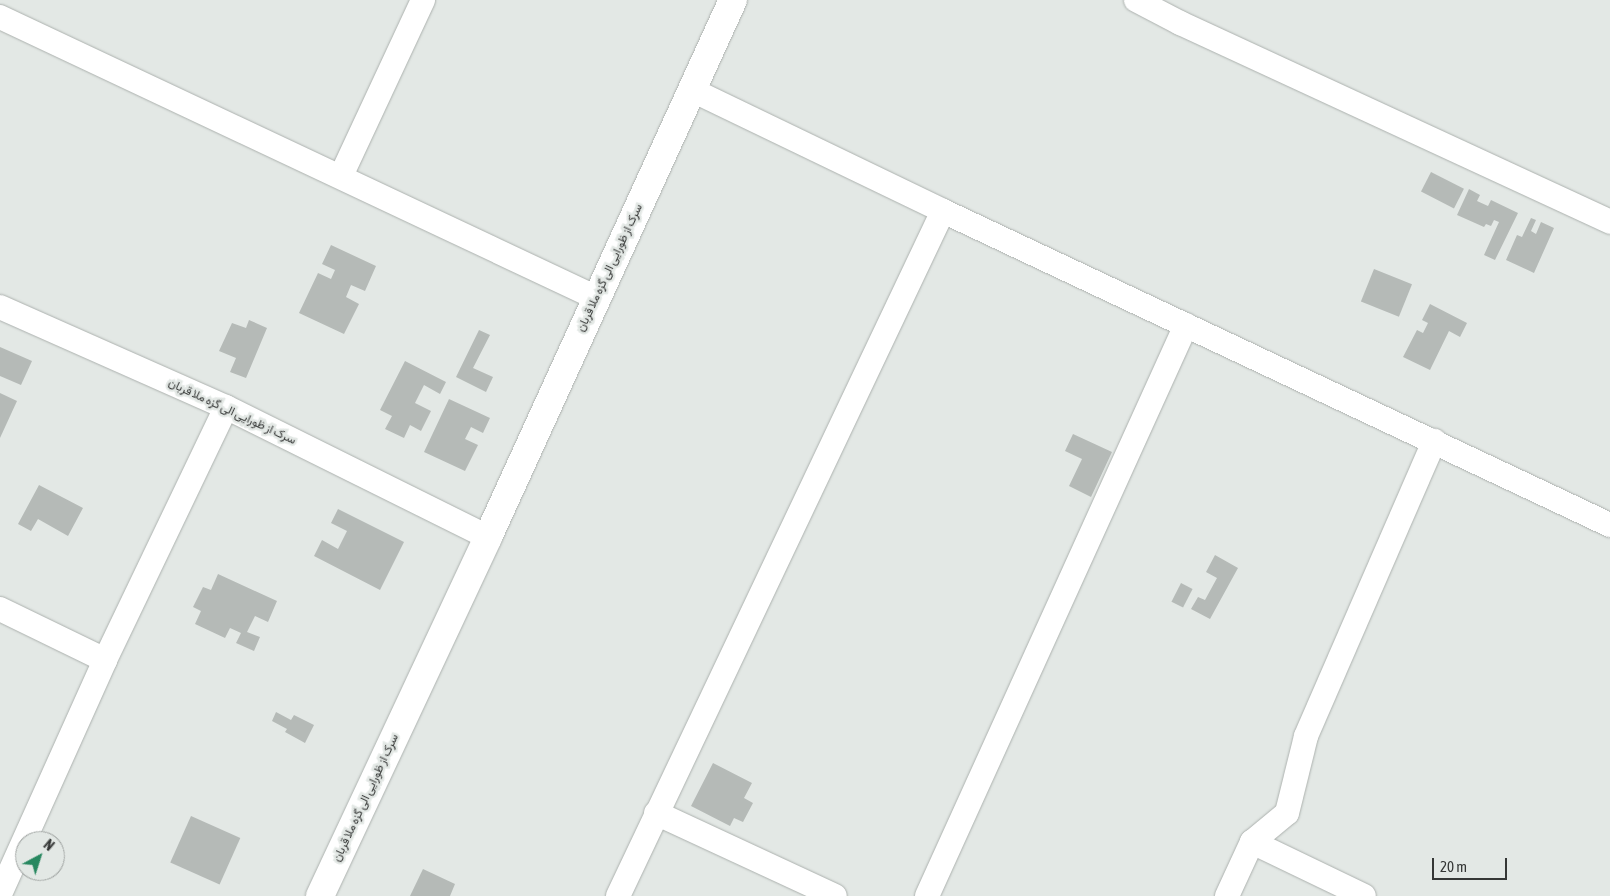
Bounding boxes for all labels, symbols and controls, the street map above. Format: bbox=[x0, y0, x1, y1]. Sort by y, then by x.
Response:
street label: سرک از ظورایی الی گزه ملا قربان bbox=[574, 202, 646, 334]
street label: سرک از ظورایی الی گزه ملا قربان bbox=[166, 376, 298, 448]
street label: سرک از ظورایی الی گزه ملا قربان bbox=[330, 732, 402, 864]
north arrow bbox=[15, 831, 65, 881]
text: N bbox=[41, 836, 57, 854]
scale bar bbox=[1435, 848, 1510, 880]
text: 20 m bbox=[1440, 858, 1467, 875]

